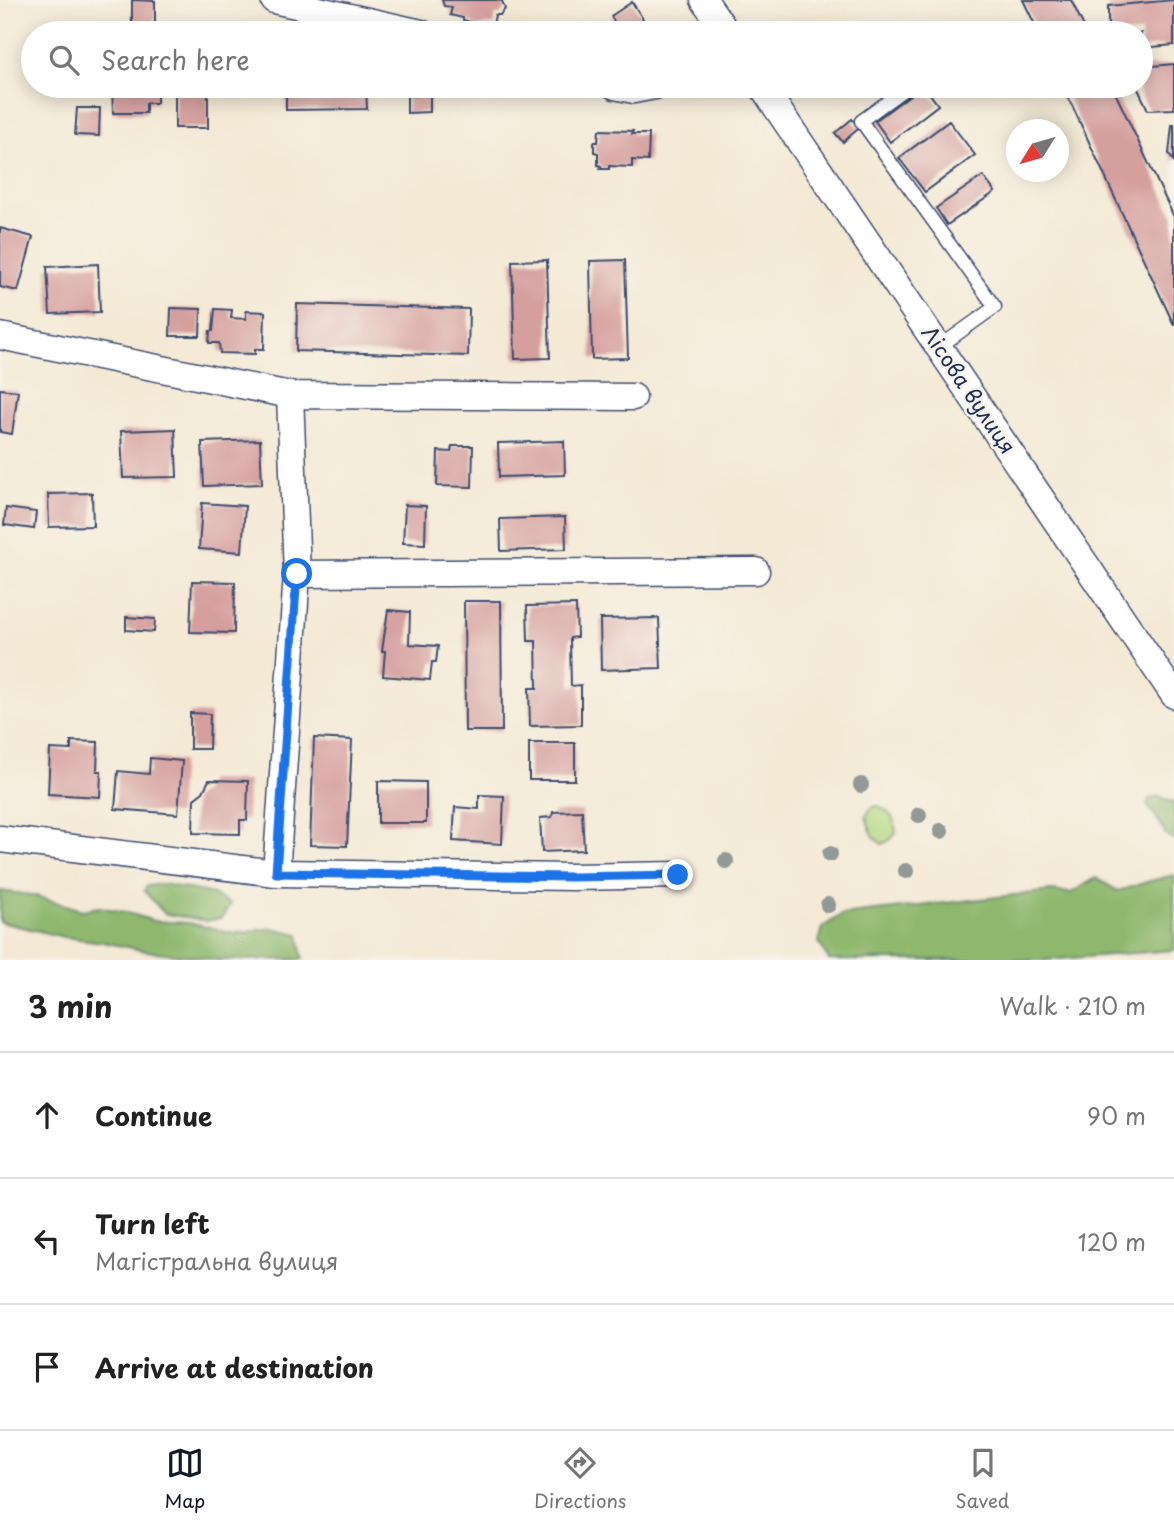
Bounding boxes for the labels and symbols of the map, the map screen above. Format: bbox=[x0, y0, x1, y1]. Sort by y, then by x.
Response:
north arrow bbox=[1006, 119, 1069, 182]
street label: Лісова вулиця bbox=[915, 318, 1025, 460]
route start bbox=[281, 558, 312, 589]
route end bbox=[662, 859, 693, 890]

